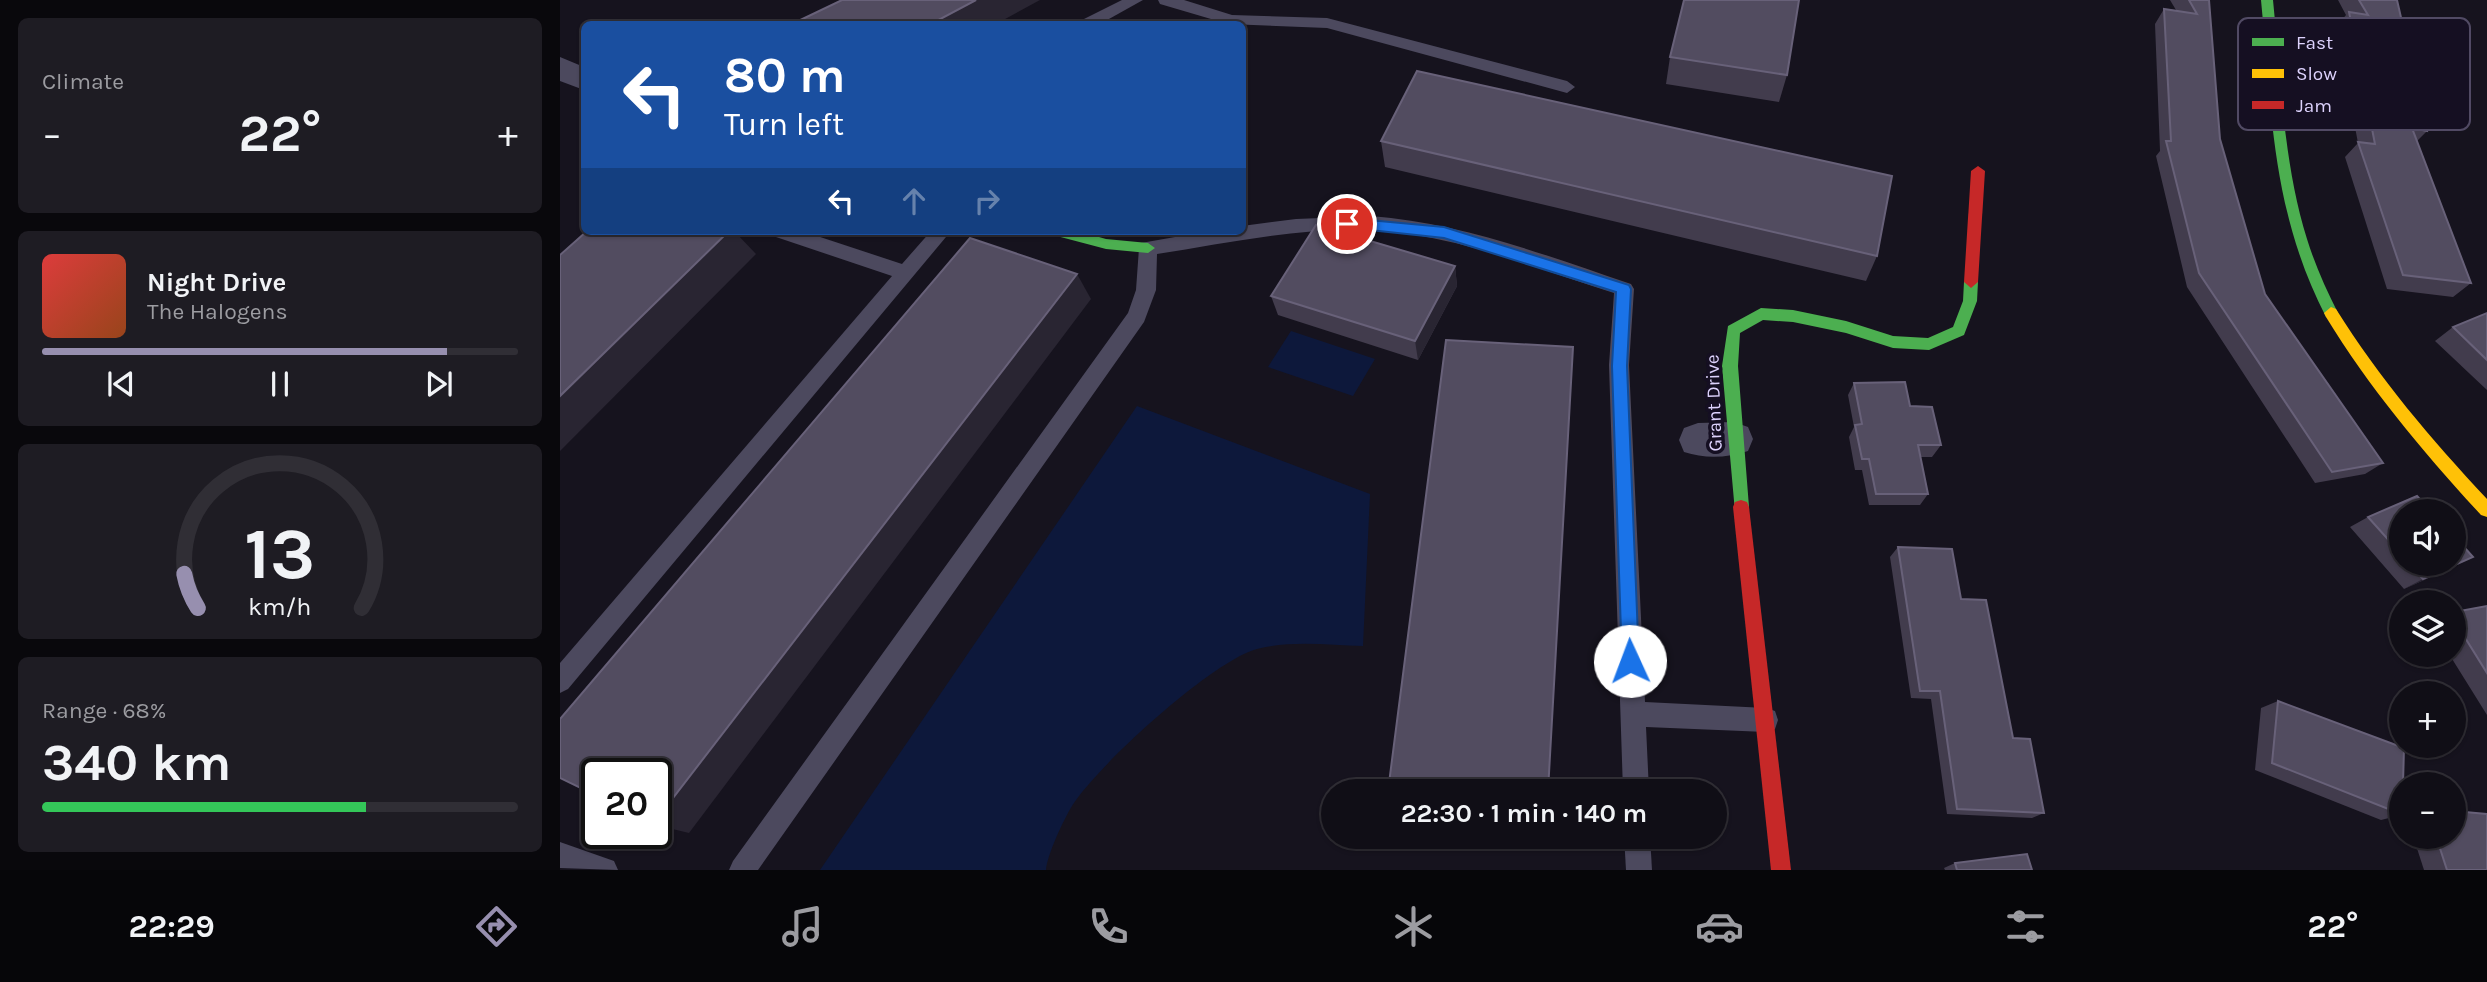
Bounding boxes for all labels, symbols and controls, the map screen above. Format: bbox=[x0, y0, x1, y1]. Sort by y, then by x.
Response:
legend bbox=[2238, 18, 2470, 130]
text: Fast bbox=[2296, 32, 2333, 54]
text: 80 m bbox=[724, 47, 846, 104]
icon: left bbox=[609, 49, 700, 140]
text: Slow bbox=[2296, 63, 2337, 85]
text: Climate bbox=[42, 68, 124, 95]
text: Jam bbox=[2296, 95, 2332, 117]
text: 22° bbox=[238, 103, 322, 164]
text: Turn left bbox=[724, 106, 844, 143]
text: − bbox=[42, 112, 62, 157]
text: + bbox=[498, 112, 518, 157]
icon: left bbox=[822, 182, 860, 220]
icon: ahead bbox=[895, 182, 933, 220]
icon: right bbox=[968, 182, 1006, 220]
pin bbox=[1317, 194, 1377, 254]
icon: arrive bbox=[1328, 205, 1366, 243]
text: Night Drive bbox=[147, 267, 286, 298]
text: The Halogens bbox=[147, 298, 287, 325]
street label: Grant Drive bbox=[1701, 354, 1727, 452]
icon: previous bbox=[102, 365, 140, 403]
icon: pause bbox=[261, 365, 299, 403]
icon: next bbox=[420, 365, 458, 403]
map controls bbox=[2389, 499, 2466, 849]
button: sound bbox=[2389, 499, 2466, 576]
text: 13 bbox=[244, 511, 316, 596]
button: layers bbox=[2389, 590, 2466, 667]
text: km/h bbox=[248, 591, 312, 620]
position arrow bbox=[1593, 624, 1667, 698]
button: + bbox=[2389, 681, 2466, 758]
text: Range · 68% bbox=[42, 697, 166, 724]
text: 340 km bbox=[42, 732, 231, 793]
speed limit sign: 20 bbox=[581, 758, 672, 849]
button: − bbox=[2389, 772, 2466, 849]
text: 22:30 · 1 min · 140 m bbox=[1401, 798, 1647, 829]
icon: directions bbox=[472, 902, 521, 951]
icon: music bbox=[778, 902, 827, 951]
icon: phone bbox=[1084, 902, 1133, 951]
icon: climate bbox=[1389, 902, 1438, 951]
icon: car bbox=[1695, 902, 1744, 951]
icon: filters bbox=[2001, 902, 2050, 951]
text: 22:29 bbox=[128, 908, 215, 945]
text: 22° bbox=[2307, 908, 2358, 945]

